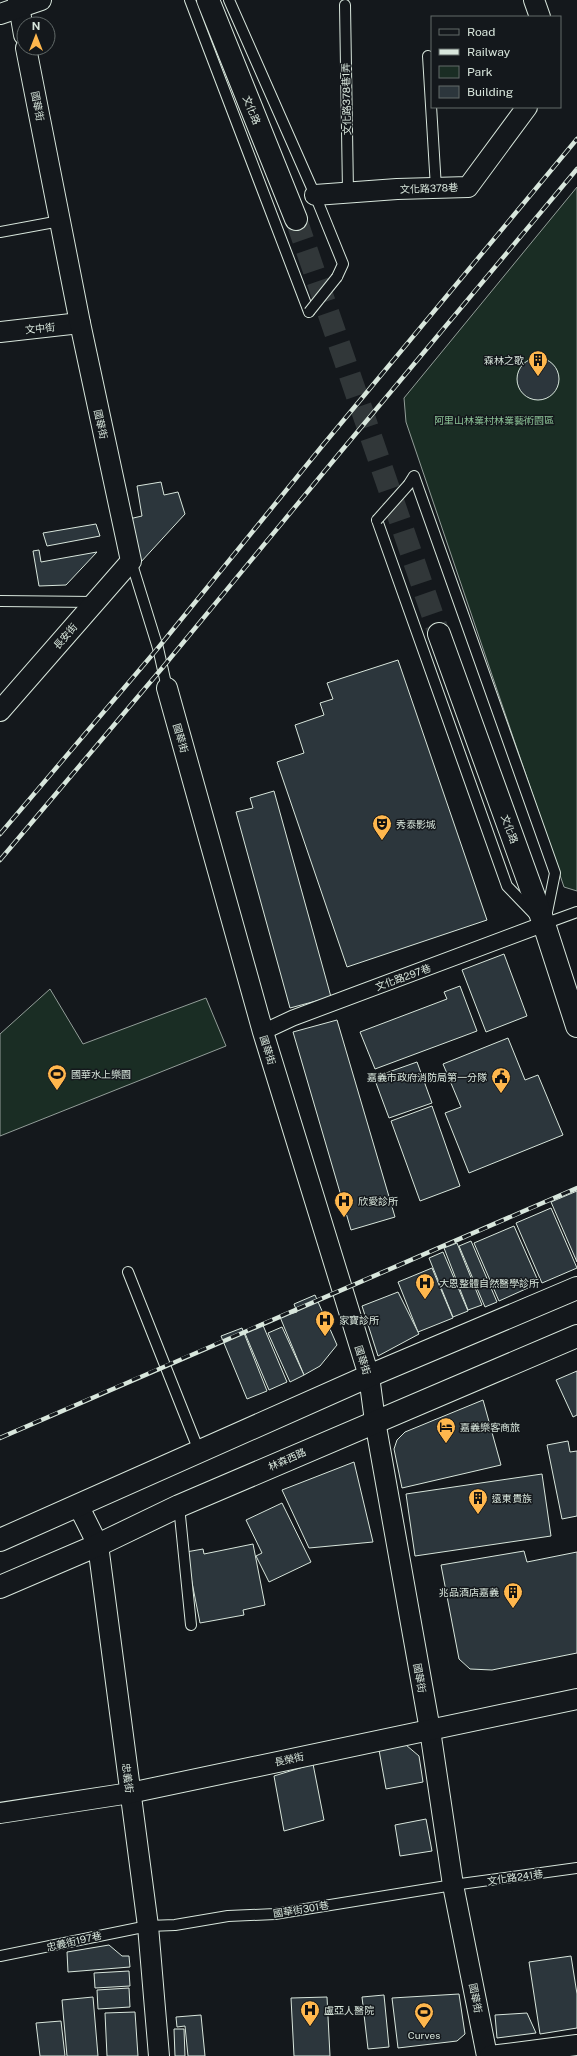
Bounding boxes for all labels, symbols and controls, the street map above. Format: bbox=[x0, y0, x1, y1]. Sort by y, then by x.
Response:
north arrow bbox=[16, 16, 56, 56]
legend bbox=[431, 16, 561, 108]
text: N bbox=[32, 20, 40, 32]
text: Road bbox=[467, 25, 495, 39]
text: Railway bbox=[467, 45, 511, 59]
street label: 文化路378巷1弄 bbox=[339, 63, 353, 135]
text: Park bbox=[467, 65, 493, 79]
text: Building bbox=[467, 85, 513, 99]
street label: 國華街 bbox=[29, 90, 47, 122]
street label: 文化路 bbox=[241, 94, 263, 126]
street label: 文化路378巷 bbox=[400, 181, 458, 195]
street label: 文中街 bbox=[24, 320, 56, 336]
building icon: 森林之歌 bbox=[527, 349, 549, 377]
place label: 森林之歌 bbox=[484, 354, 524, 366]
street label: 國華街 bbox=[92, 408, 110, 440]
park label: 阿里山林業村林業藝術園區 bbox=[434, 414, 554, 426]
street label: 長安街 bbox=[51, 621, 79, 651]
street label: 國華街 bbox=[171, 722, 191, 754]
theatre icon: 秀泰影城 bbox=[371, 813, 393, 841]
street label: 文化路 bbox=[499, 813, 521, 845]
place label: 秀泰影城 bbox=[396, 818, 436, 830]
street label: 文化路297巷 bbox=[374, 961, 432, 993]
street label: 國華街 bbox=[258, 1034, 278, 1066]
sports icon: 國華水上樂園 bbox=[46, 1063, 68, 1091]
public building icon: 嘉義市政府消防局第一分隊 bbox=[490, 1066, 512, 1094]
place label: 國華水上樂園 bbox=[71, 1068, 131, 1080]
place label: 嘉義市政府消防局第一分隊 bbox=[367, 1071, 487, 1083]
hospital icon: 欣愛診所 bbox=[333, 1190, 355, 1218]
place label: 欣愛診所 bbox=[358, 1195, 398, 1207]
hospital icon: 大恩整體自然醫學診所 bbox=[414, 1272, 436, 1300]
place label: 大恩整體自然醫學診所 bbox=[439, 1277, 539, 1289]
hospital icon: 家寶診所 bbox=[314, 1309, 336, 1337]
place label: 家寶診所 bbox=[339, 1314, 379, 1326]
street label: 國華街 bbox=[353, 1344, 373, 1376]
hotel icon: 嘉義樂客商旅 bbox=[435, 1416, 457, 1444]
place label: 嘉義樂客商旅 bbox=[460, 1421, 520, 1433]
street label: 林森西路 bbox=[266, 1445, 308, 1473]
building icon: 遠東貴族 bbox=[467, 1487, 489, 1515]
place label: 遠東貴族 bbox=[492, 1492, 532, 1504]
building icon: 兆品酒店嘉義 bbox=[502, 1581, 524, 1609]
place label: 兆品酒店嘉義 bbox=[439, 1586, 499, 1598]
street label: 國華街 bbox=[411, 1662, 429, 1694]
street label: 長榮街 bbox=[273, 1750, 305, 1768]
street label: 忠義街 bbox=[120, 1762, 136, 1794]
street label: 文化路241巷 bbox=[486, 1867, 544, 1887]
street label: 國華街301巷 bbox=[272, 1899, 330, 1919]
street label: 忠義街197巷 bbox=[45, 1929, 103, 1953]
street label: 國華街 bbox=[467, 1982, 485, 2014]
hospital icon: 盧亞人醫院 bbox=[299, 1999, 321, 2027]
sports icon: Curves bbox=[413, 2001, 435, 2029]
place label: 盧亞人醫院 bbox=[324, 2004, 374, 2016]
place label: Curves bbox=[408, 2029, 440, 2041]

